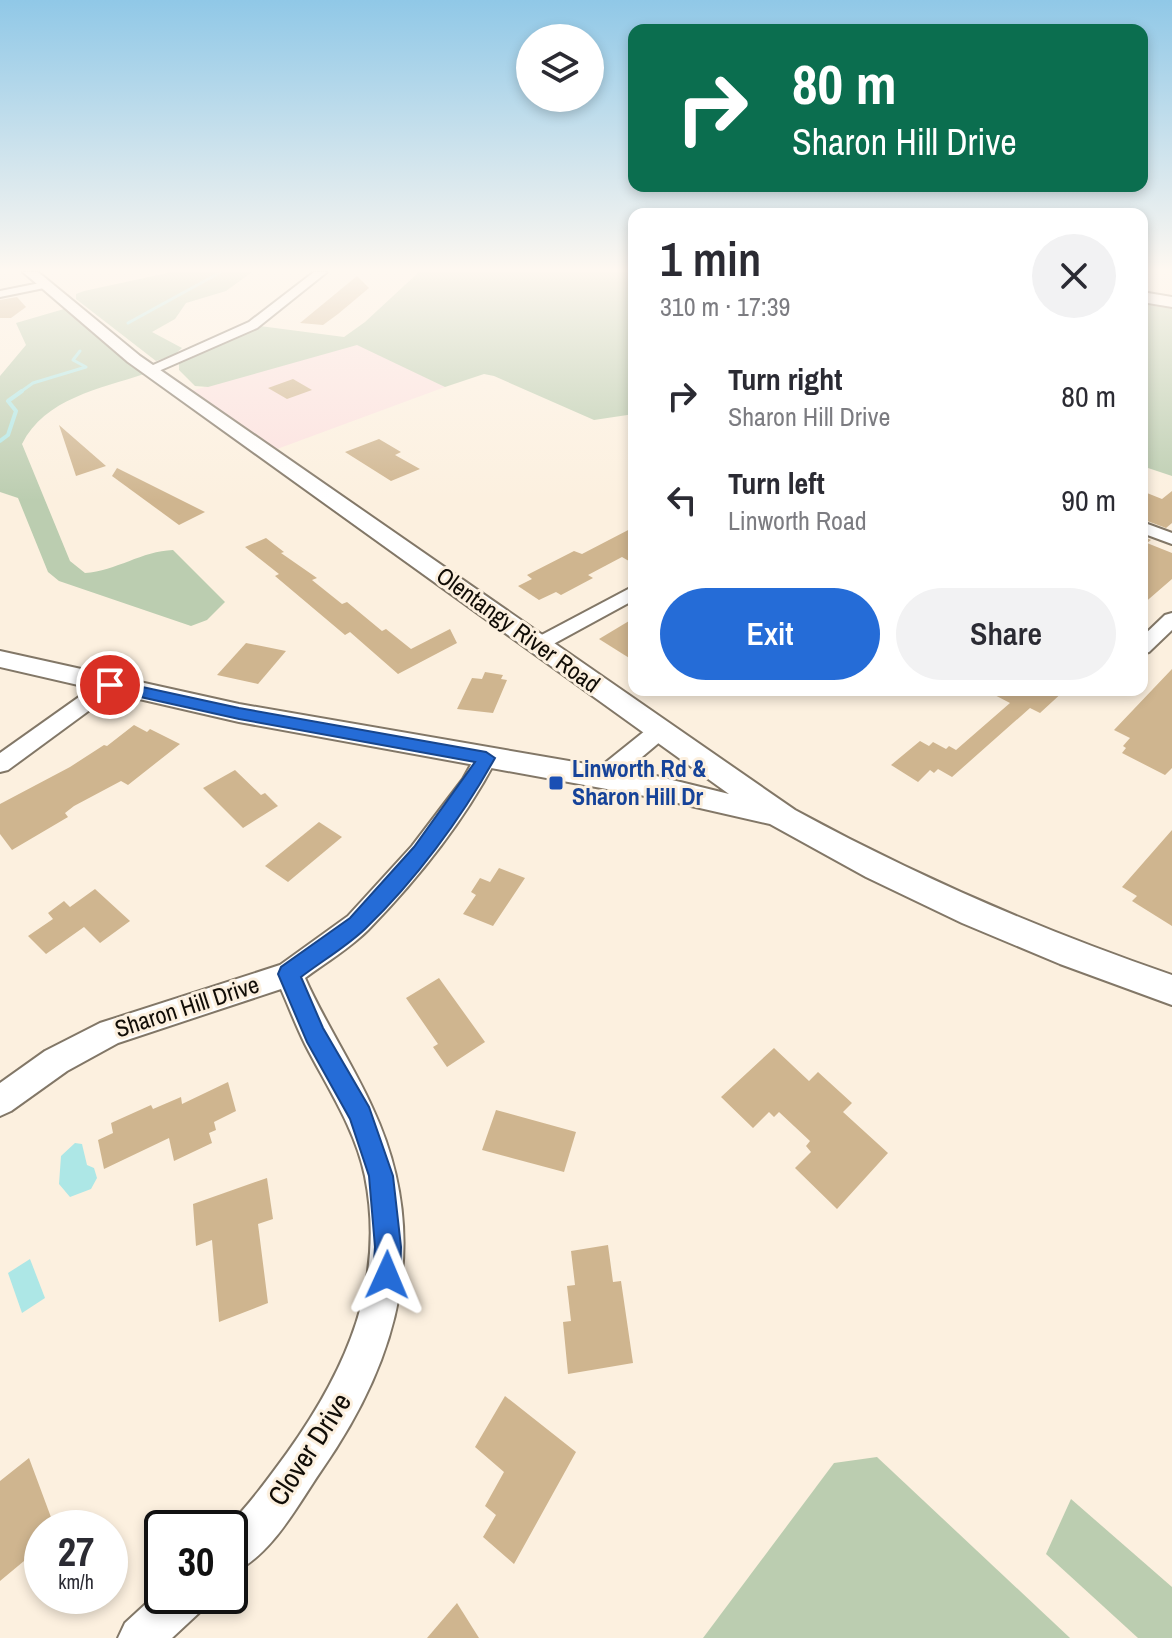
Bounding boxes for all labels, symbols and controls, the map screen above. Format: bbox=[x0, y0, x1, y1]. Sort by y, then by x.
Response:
map controls bbox=[516, 24, 604, 112]
button: layers bbox=[516, 24, 604, 112]
text: 80 m bbox=[792, 46, 897, 121]
icon: right bbox=[660, 56, 764, 160]
text: Sharon Hill Drive bbox=[792, 118, 1017, 166]
text: 1 min bbox=[660, 226, 761, 291]
button: close bbox=[1032, 234, 1116, 318]
text: 310 m · 17:39 bbox=[660, 289, 790, 324]
text: Turn right bbox=[728, 359, 842, 399]
icon: right bbox=[660, 374, 704, 418]
text: 80 m bbox=[1061, 376, 1116, 416]
text: Sharon Hill Drive bbox=[728, 399, 890, 434]
text: Turn left bbox=[728, 463, 825, 503]
icon: left bbox=[660, 478, 704, 522]
text: 90 m bbox=[1061, 480, 1116, 520]
text: Linworth Road bbox=[728, 503, 867, 538]
street label: Olentangy River Road bbox=[430, 559, 607, 699]
button: Exit bbox=[660, 588, 880, 680]
button: Share bbox=[896, 588, 1116, 680]
pin bbox=[76, 651, 144, 719]
icon: arrive bbox=[88, 663, 132, 707]
place label: Linworth Rd & Sharon Hill Dr bbox=[572, 752, 706, 812]
marker: Linworth Rd & Sharon Hill Dr bbox=[547, 774, 565, 792]
street label: Sharon Hill Drive bbox=[110, 968, 263, 1044]
position arrow bbox=[345, 1233, 429, 1317]
street label: Clover Drive bbox=[258, 1385, 360, 1513]
speed limit sign: 30 bbox=[144, 1510, 248, 1614]
text: 27 bbox=[58, 1525, 94, 1578]
text: km/h bbox=[58, 1568, 94, 1595]

